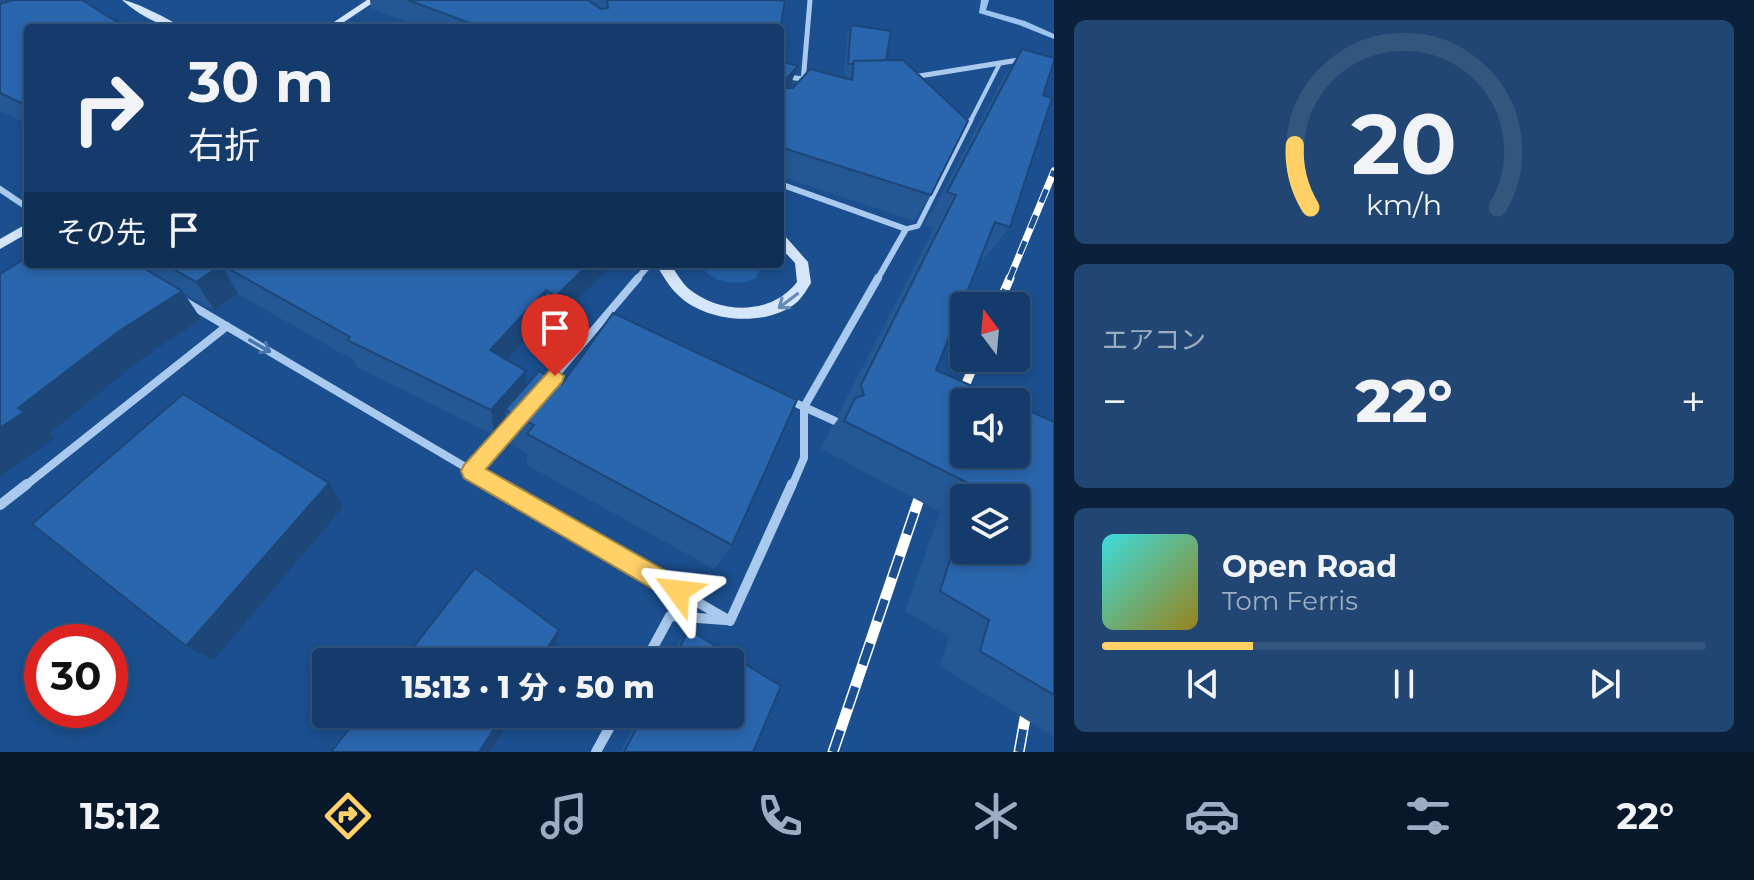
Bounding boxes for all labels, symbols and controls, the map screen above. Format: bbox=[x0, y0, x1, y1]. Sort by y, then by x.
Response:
text: 30 m bbox=[188, 48, 334, 116]
icon: right bbox=[56, 56, 160, 160]
text: 20 bbox=[1351, 93, 1457, 195]
text: 右折 bbox=[188, 123, 260, 167]
text: km/h bbox=[1366, 187, 1442, 222]
icon: arrive bbox=[162, 208, 206, 252]
text: その先 bbox=[56, 214, 146, 251]
north arrow bbox=[950, 292, 1030, 372]
map controls bbox=[950, 292, 1030, 564]
one-way arrow bbox=[778, 293, 799, 310]
pin bbox=[521, 294, 589, 376]
icon: arrive bbox=[533, 306, 577, 350]
text: エアコン bbox=[1102, 324, 1206, 356]
one-way arrow bbox=[248, 339, 272, 354]
text: 22° bbox=[1356, 364, 1452, 437]
text: − bbox=[1102, 374, 1127, 428]
text: + bbox=[1681, 374, 1706, 428]
button: sound bbox=[950, 388, 1030, 468]
button: layers bbox=[950, 484, 1030, 564]
text: Open Road bbox=[1222, 548, 1397, 585]
position arrow bbox=[636, 549, 720, 633]
text: Tom Ferris bbox=[1222, 585, 1358, 617]
speed limit sign: 30 bbox=[24, 624, 128, 728]
icon: previous bbox=[1181, 662, 1225, 706]
icon: pause bbox=[1382, 662, 1426, 706]
icon: next bbox=[1583, 662, 1627, 706]
text: 15:13 · 1 分 · 50 m bbox=[401, 669, 655, 706]
icon: directions bbox=[320, 788, 376, 844]
icon: music bbox=[536, 788, 592, 844]
icon: phone bbox=[752, 788, 808, 844]
icon: climate bbox=[968, 788, 1024, 844]
icon: car bbox=[1184, 788, 1240, 844]
icon: filters bbox=[1400, 788, 1456, 844]
text: 15:12 bbox=[80, 794, 160, 838]
text: 22° bbox=[1616, 794, 1674, 838]

